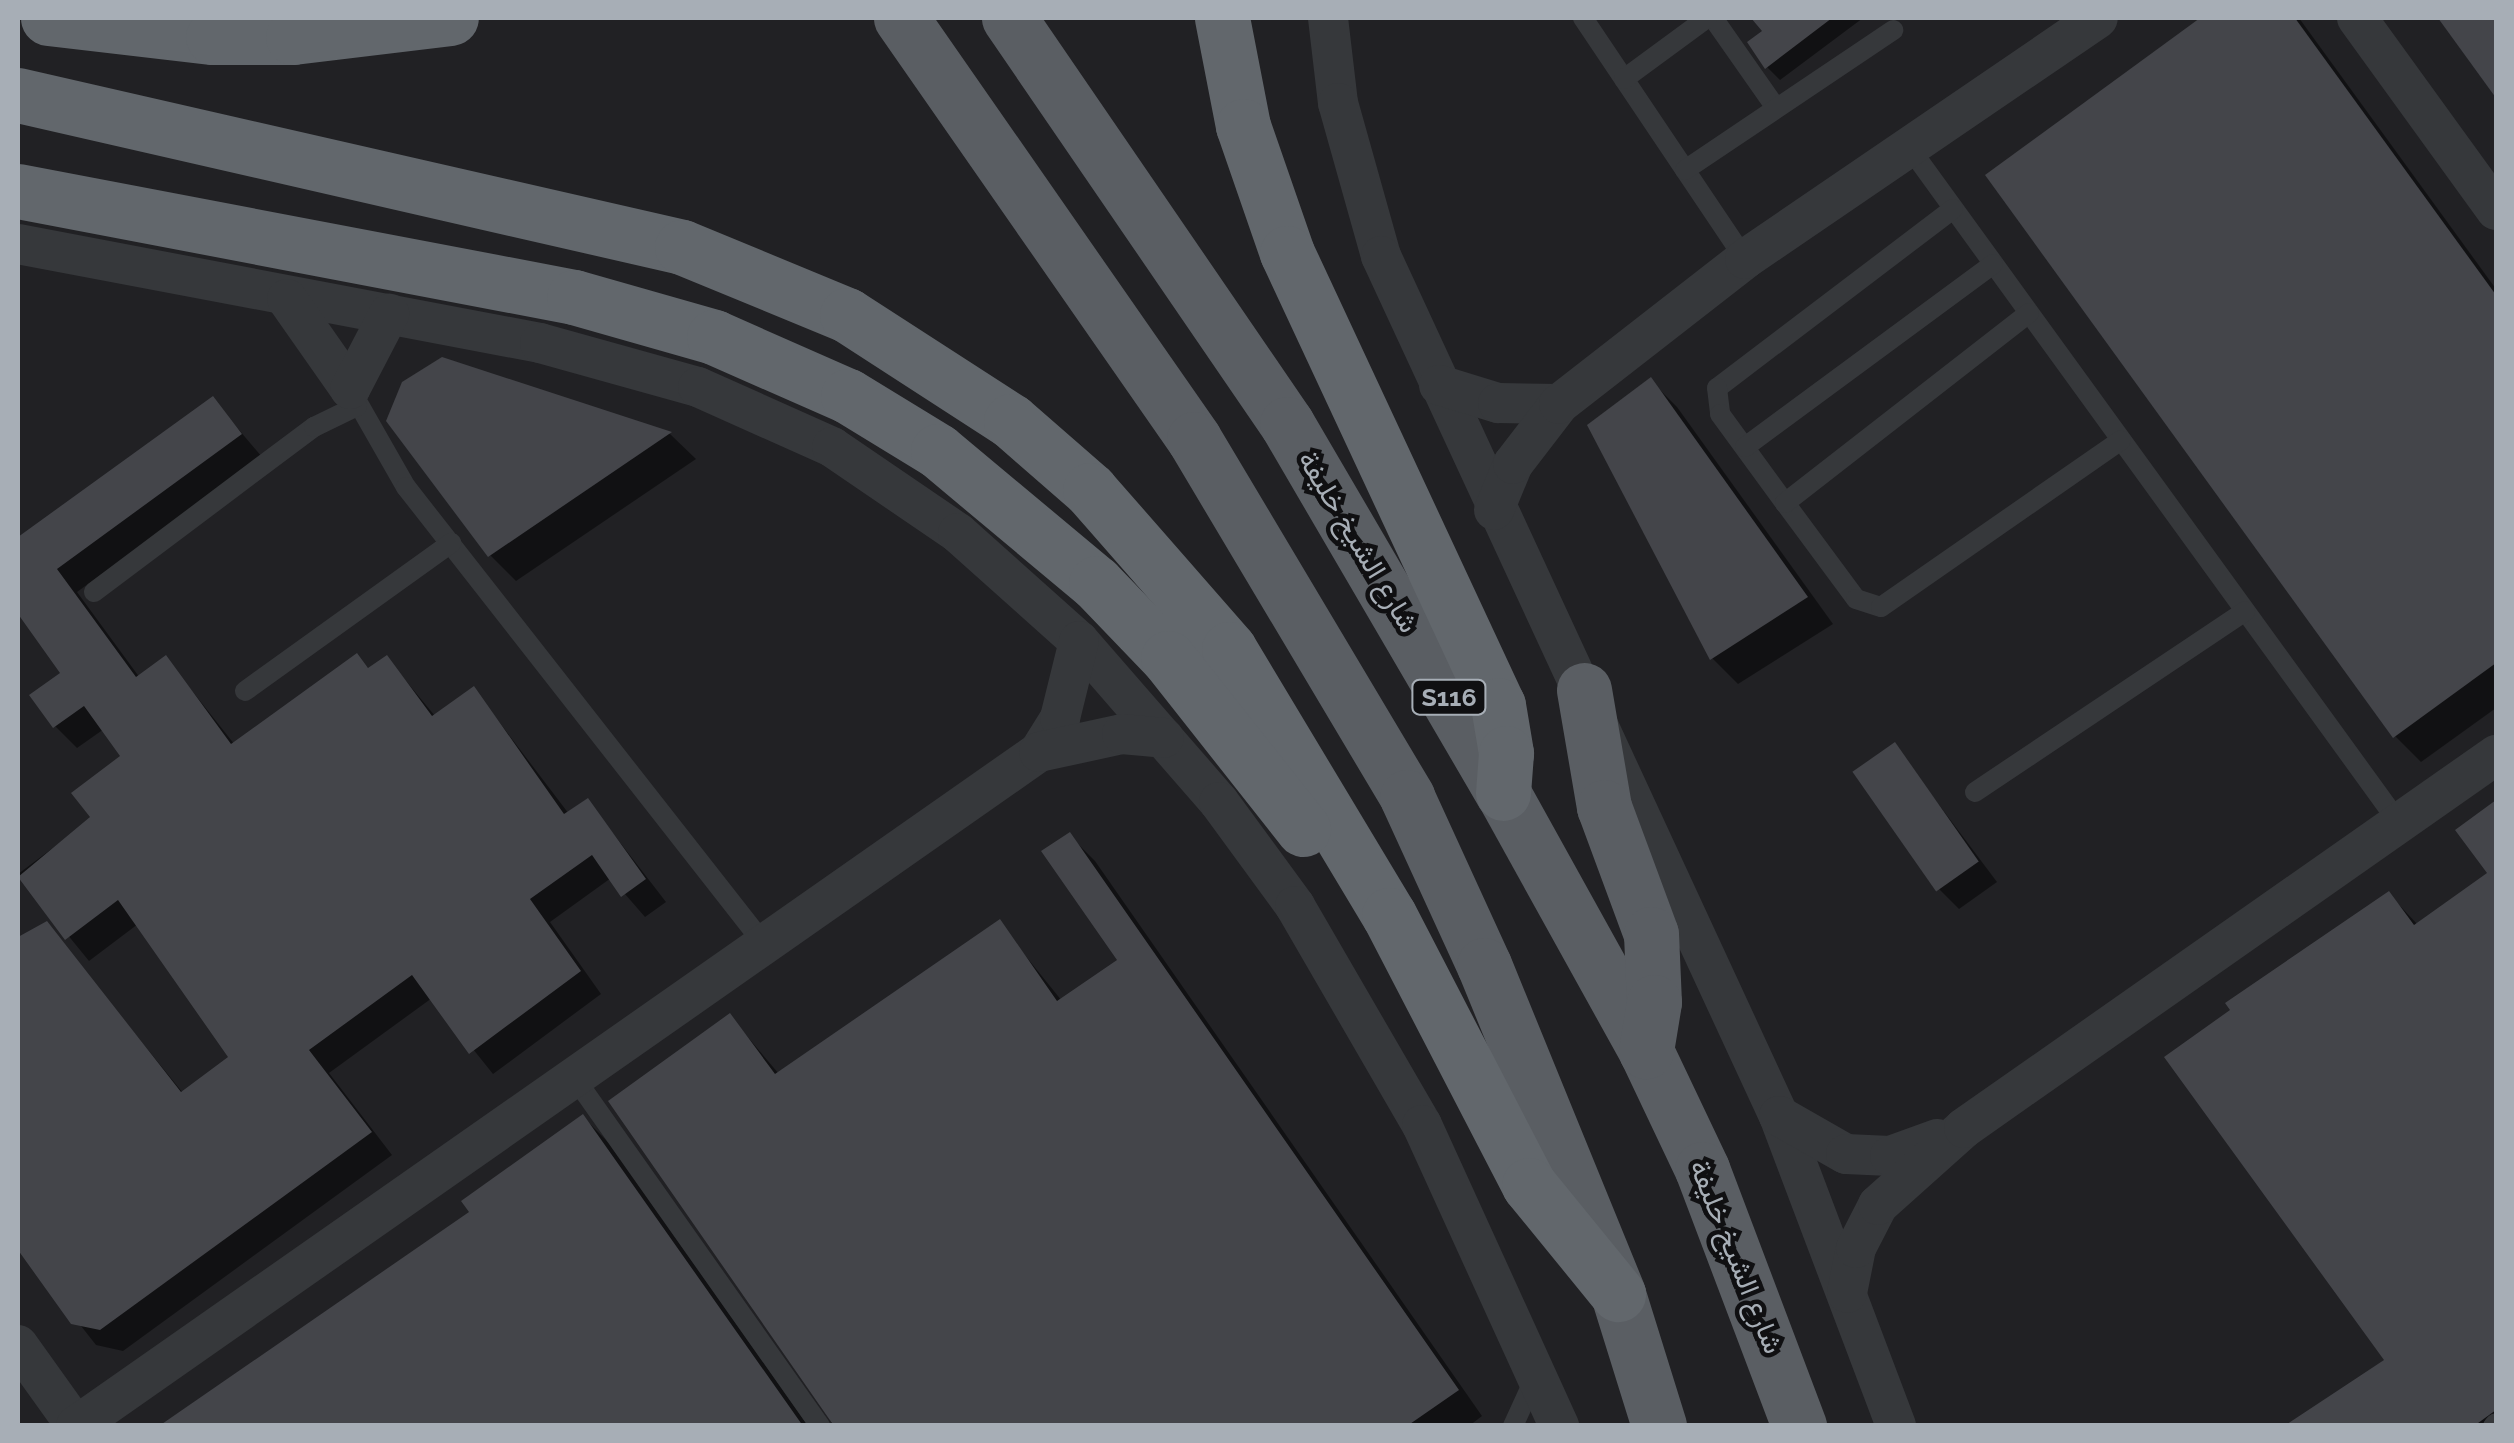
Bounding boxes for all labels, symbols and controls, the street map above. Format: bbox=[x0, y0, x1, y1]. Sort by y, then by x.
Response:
street label: شارع الشيخ خليفة bbox=[1291, 445, 1425, 639]
road number: S116 bbox=[1409, 677, 1489, 717]
street label: شارع الشيخ خليفة bbox=[1682, 1155, 1790, 1359]

